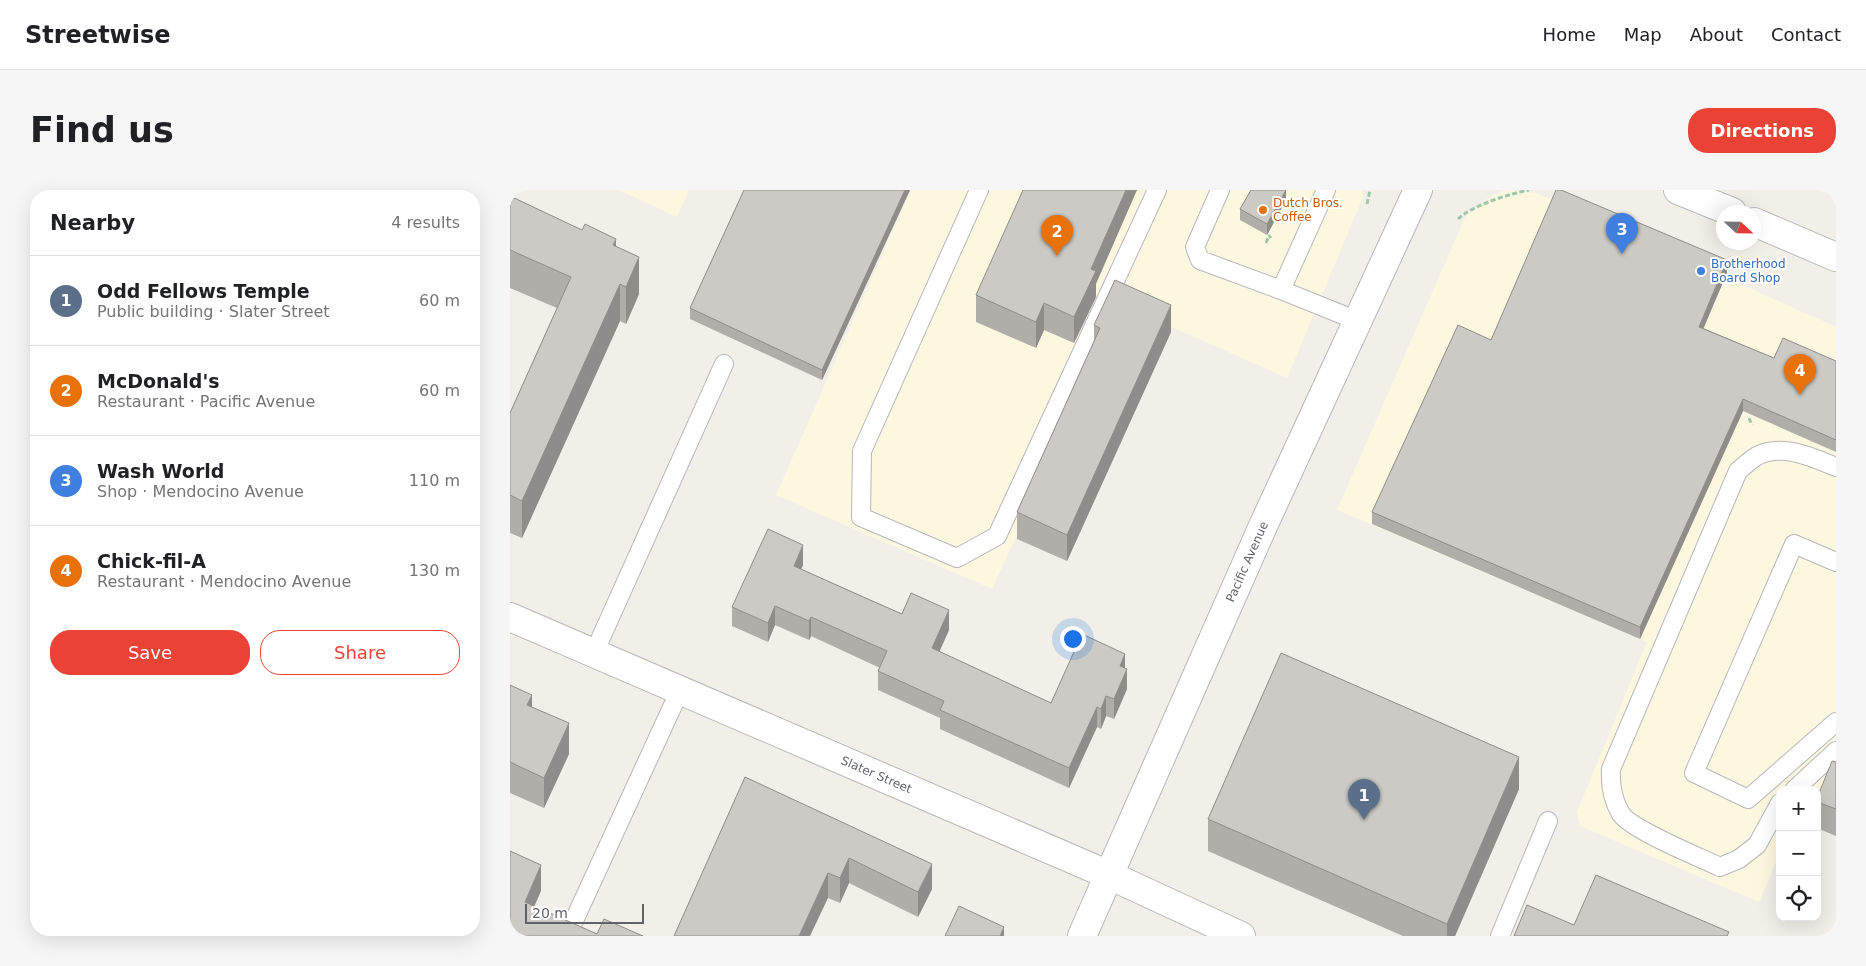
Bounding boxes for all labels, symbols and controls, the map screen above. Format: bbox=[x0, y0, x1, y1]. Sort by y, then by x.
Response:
text: Streetwise bbox=[25, 21, 171, 49]
text: Home bbox=[1543, 24, 1596, 45]
text: Map bbox=[1624, 24, 1662, 45]
text: About bbox=[1690, 24, 1743, 45]
text: Contact bbox=[1771, 24, 1841, 45]
button: Directions bbox=[1688, 108, 1836, 153]
text: Find us bbox=[30, 110, 174, 150]
place label: Dutch Bros. Coffee bbox=[1273, 196, 1343, 224]
marker: Dutch Bros. Coffee bbox=[1257, 204, 1269, 216]
north arrow bbox=[1716, 205, 1761, 250]
text: Nearby bbox=[50, 211, 135, 235]
text: 4 results bbox=[391, 213, 460, 232]
pin: 3 bbox=[1606, 213, 1638, 254]
pin: 2 bbox=[1041, 215, 1073, 256]
place label: Brotherhood Board Shop bbox=[1711, 257, 1786, 285]
marker: Brotherhood Board Shop bbox=[1695, 265, 1707, 277]
text: Odd Fellows Temple bbox=[97, 280, 310, 302]
text: 1 bbox=[60, 291, 72, 310]
text: 60 m bbox=[419, 291, 460, 310]
text: Public building · Slater Street bbox=[97, 302, 330, 321]
pin: 4 bbox=[1784, 354, 1816, 395]
text: McDonald's bbox=[97, 370, 220, 392]
text: 2 bbox=[60, 381, 72, 400]
text: 60 m bbox=[419, 381, 460, 400]
text: Restaurant · Pacific Avenue bbox=[97, 392, 315, 411]
text: Wash World bbox=[97, 460, 224, 482]
text: 3 bbox=[60, 471, 72, 490]
text: 110 m bbox=[409, 471, 460, 490]
text: Shop · Mendocino Avenue bbox=[97, 482, 304, 501]
street label: Pacific Avenue bbox=[1223, 519, 1271, 604]
text: Chick-fil-A bbox=[97, 550, 206, 572]
text: 4 bbox=[60, 561, 72, 580]
text: 130 m bbox=[409, 561, 460, 580]
text: Restaurant · Mendocino Avenue bbox=[97, 572, 351, 591]
your location bbox=[1060, 626, 1086, 652]
button: Save bbox=[50, 630, 250, 675]
button: Share bbox=[260, 630, 460, 675]
street label: Slater Street bbox=[839, 753, 914, 796]
pin: 1 bbox=[1348, 779, 1380, 820]
map controls bbox=[1776, 786, 1821, 921]
button: + bbox=[1776, 786, 1821, 831]
button: − bbox=[1776, 831, 1821, 876]
button: locate bbox=[1776, 876, 1821, 921]
scale bar bbox=[525, 901, 644, 924]
text: 20 m bbox=[532, 905, 568, 921]

